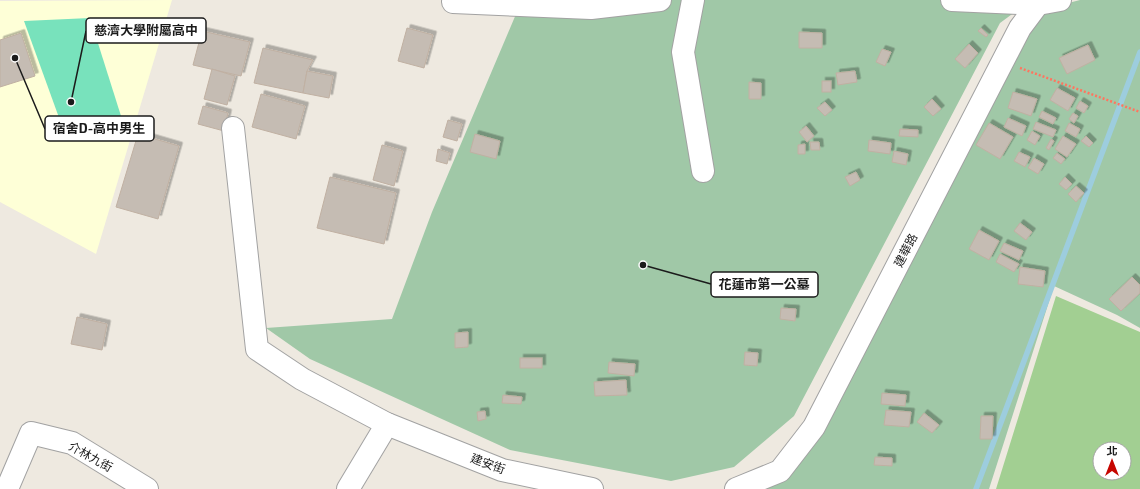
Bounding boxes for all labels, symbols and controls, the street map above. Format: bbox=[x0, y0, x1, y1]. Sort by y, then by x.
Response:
callout: 慈濟大學附屬高中 bbox=[86, 18, 206, 43]
text: 慈濟大學附屬高中 bbox=[94, 22, 198, 38]
callout: 宿舍D-高中男生 bbox=[45, 116, 154, 141]
text: 宿舍D-高中男生 bbox=[53, 120, 145, 136]
street label: 建華路 bbox=[891, 231, 919, 269]
callout: 花蓮市第一公墓 bbox=[711, 272, 818, 297]
text: 花蓮市第一公墓 bbox=[718, 276, 810, 292]
street label: 介林九街 bbox=[67, 438, 115, 474]
north arrow bbox=[1092, 441, 1132, 481]
text: 北 bbox=[1107, 444, 1118, 457]
street label: 建安街 bbox=[469, 450, 507, 476]

